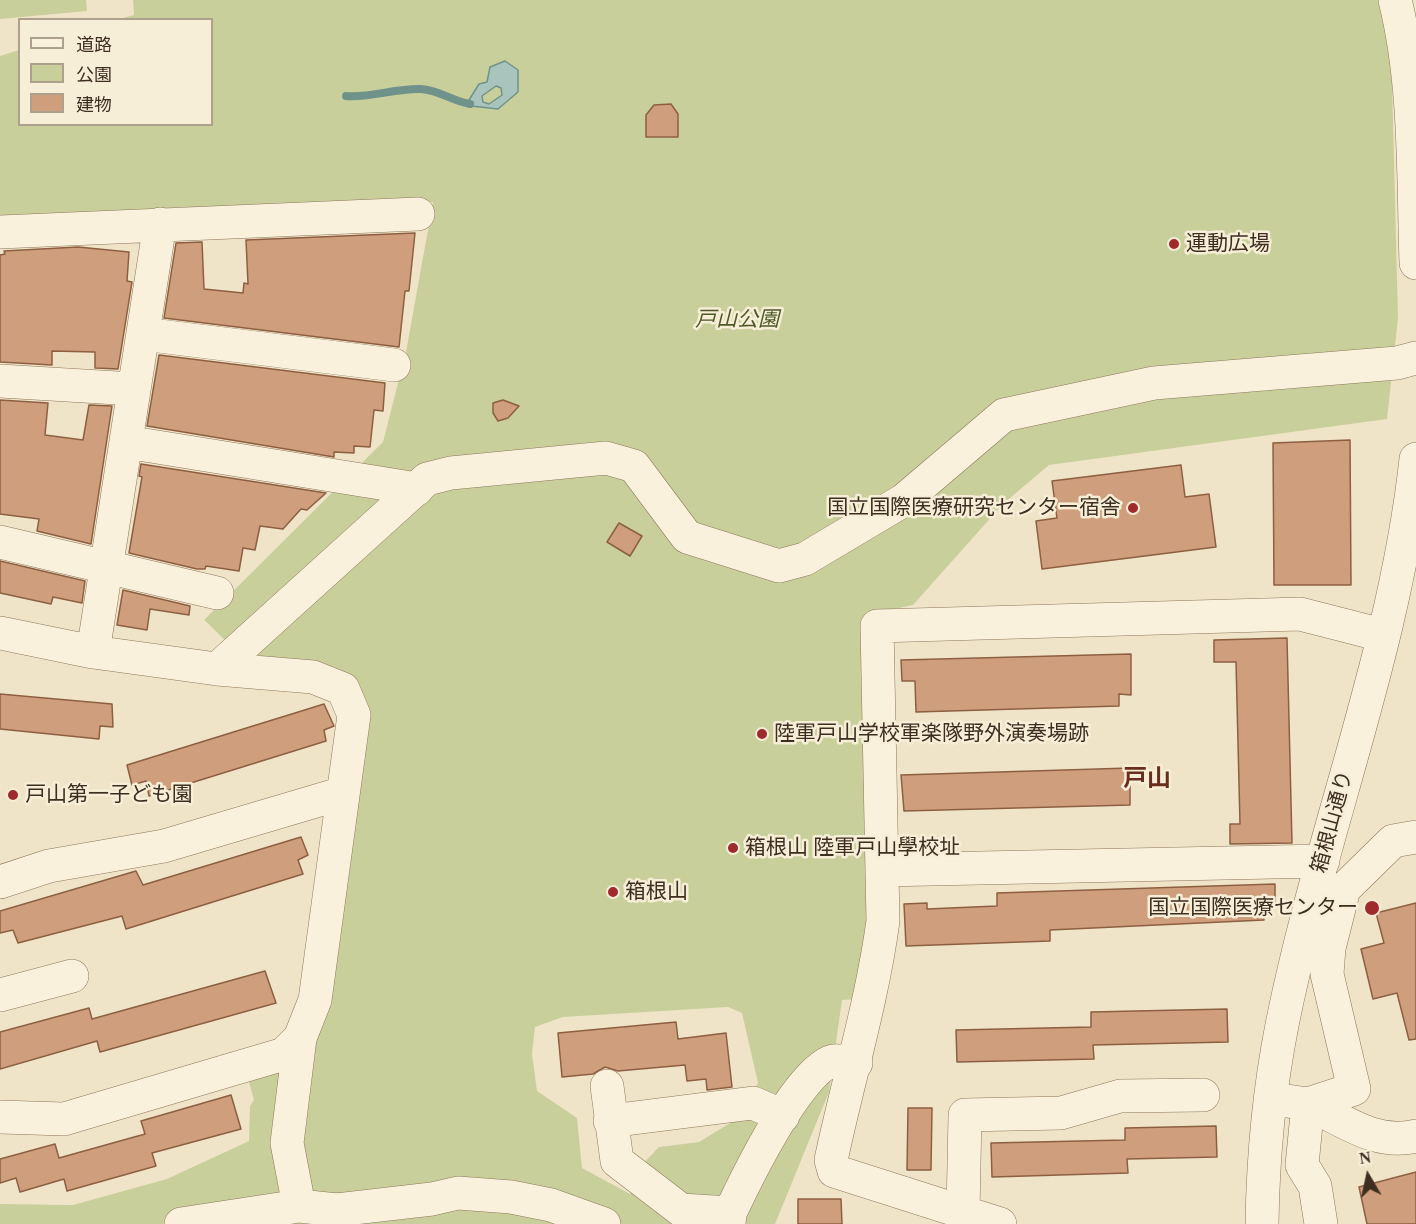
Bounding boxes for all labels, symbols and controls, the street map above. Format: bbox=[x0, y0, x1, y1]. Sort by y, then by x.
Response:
legend bbox=[18, 18, 213, 126]
text: 道路 bbox=[76, 35, 112, 55]
text: 公園 bbox=[76, 65, 112, 85]
text: 建物 bbox=[76, 95, 112, 115]
place label: 運動広場 bbox=[1186, 231, 1270, 257]
marker: 運動広場 bbox=[1167, 237, 1181, 251]
park label: 戸山公園 bbox=[695, 307, 779, 333]
place label: 国立国際医療研究センター宿舎 bbox=[827, 495, 1121, 521]
marker: 国立国際医療研究センター宿舎 bbox=[1126, 501, 1140, 515]
place label: 陸軍戸山学校軍楽隊野外演奏場跡 bbox=[774, 721, 1089, 747]
marker: 陸軍戸山学校軍楽隊野外演奏場跡 bbox=[755, 727, 769, 741]
district label: 戸山 bbox=[1123, 766, 1171, 794]
street label: 箱根山通り bbox=[1307, 768, 1359, 876]
place label: 戸山第一子ども園 bbox=[25, 782, 193, 808]
marker: 戸山第一子ども園 bbox=[6, 788, 20, 802]
place label: 箱根山 陸軍戸山學校址 bbox=[745, 835, 960, 861]
marker: 箱根山 陸軍戸山學校址 bbox=[726, 841, 740, 855]
place label: 箱根山 bbox=[625, 879, 688, 905]
marker: 箱根山 bbox=[606, 885, 620, 899]
place label: 国立国際医療センター bbox=[1148, 895, 1358, 921]
marker: 国立国際医療センター bbox=[1363, 899, 1381, 917]
north arrow bbox=[1338, 1146, 1398, 1206]
text: N bbox=[1358, 1148, 1372, 1167]

